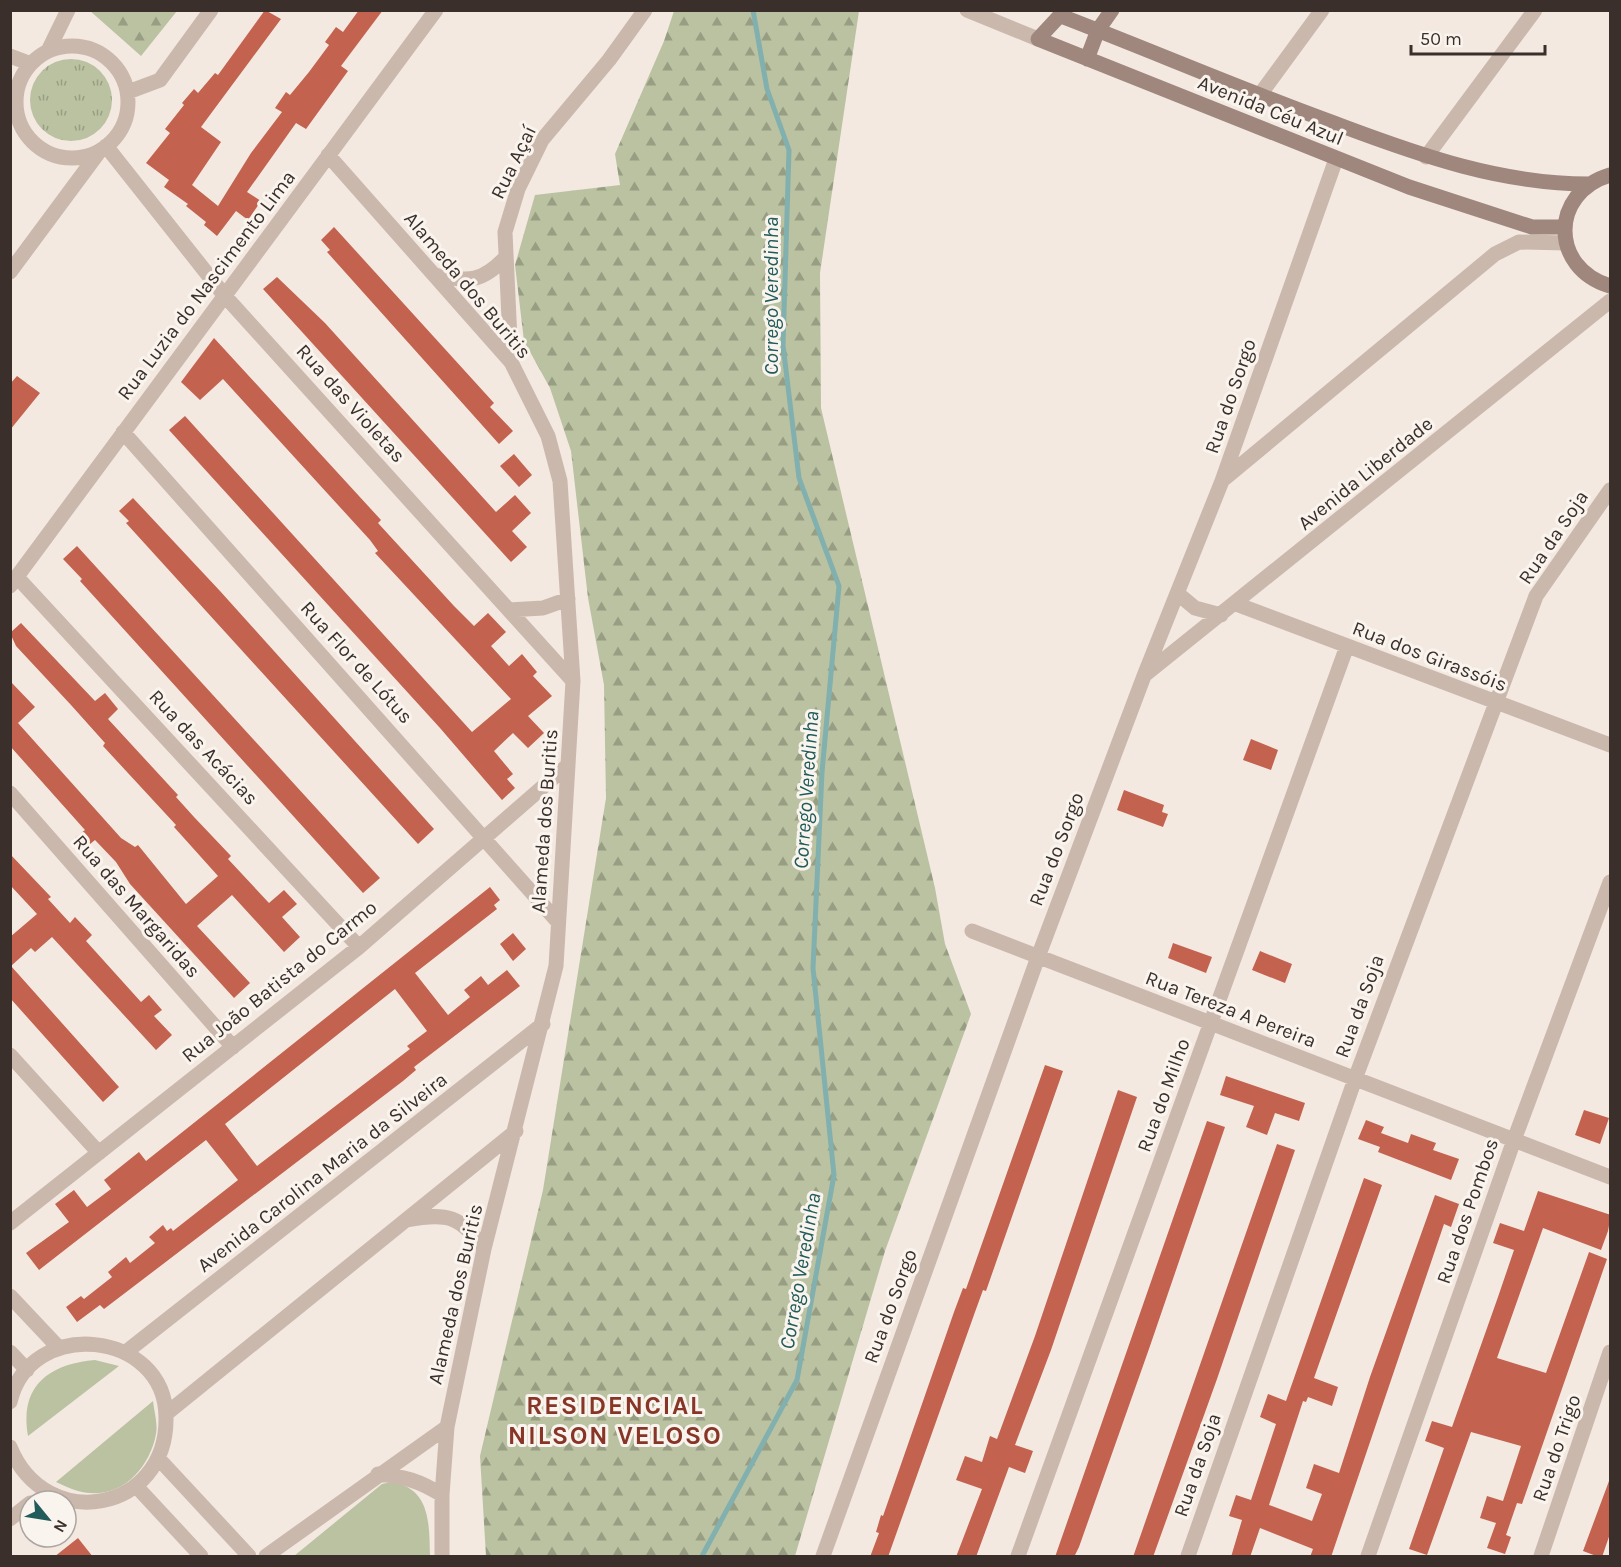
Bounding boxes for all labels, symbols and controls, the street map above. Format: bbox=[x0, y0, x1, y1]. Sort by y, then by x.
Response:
scale bar bbox=[1411, 18, 1544, 56]
text: 50 m bbox=[1420, 28, 1462, 50]
street label: Avenida Céu Azul bbox=[1195, 71, 1347, 150]
street label: Rua Açaí bbox=[486, 122, 541, 203]
street label: Rua Luzia do Nascimento Lima bbox=[113, 166, 300, 404]
street label: Alameda dos Buritis bbox=[400, 207, 536, 363]
water label: Corrego Veredinha bbox=[759, 217, 783, 375]
street label: Rua do Sorgo bbox=[1200, 336, 1261, 457]
street label: Rua das Violetas bbox=[291, 339, 410, 467]
street label: Avenida Liberdade bbox=[1293, 412, 1437, 535]
street label: Rua da Soja bbox=[1514, 486, 1593, 588]
street label: Rua Flor de Lótus bbox=[296, 597, 418, 728]
street label: Rua dos Girassóis bbox=[1349, 616, 1510, 697]
street label: Rua das Acácias bbox=[144, 685, 263, 810]
water label: Corrego Veredinha bbox=[789, 710, 823, 870]
street label: Alameda dos Buritis bbox=[527, 728, 562, 914]
street label: Rua do Sorgo bbox=[1024, 789, 1089, 909]
street label: Rua das Margaridas bbox=[68, 830, 205, 983]
street label: Rua João Batista do Carmo bbox=[177, 896, 381, 1067]
street label: Rua da Soja bbox=[1330, 951, 1389, 1061]
street label: Rua Tereza A Pereira bbox=[1142, 966, 1319, 1053]
street label: Rua do Milho bbox=[1132, 1035, 1195, 1155]
street label: Avenida Carolina Maria da Silveira bbox=[193, 1068, 452, 1277]
street label: Rua dos Pombos bbox=[1432, 1135, 1503, 1287]
water label: Corrego Veredinha bbox=[774, 1191, 826, 1351]
street label: Alameda dos Buritis bbox=[424, 1202, 487, 1387]
street label: Rua do Sorgo bbox=[859, 1246, 922, 1366]
district label: RESIDENCIAL NILSON VELOSO bbox=[508, 1390, 722, 1451]
street label: Rua do Trigo bbox=[1527, 1392, 1586, 1505]
street label: Rua da Soja bbox=[1169, 1410, 1226, 1520]
north arrow bbox=[18, 1489, 78, 1549]
text: N bbox=[49, 1517, 72, 1536]

